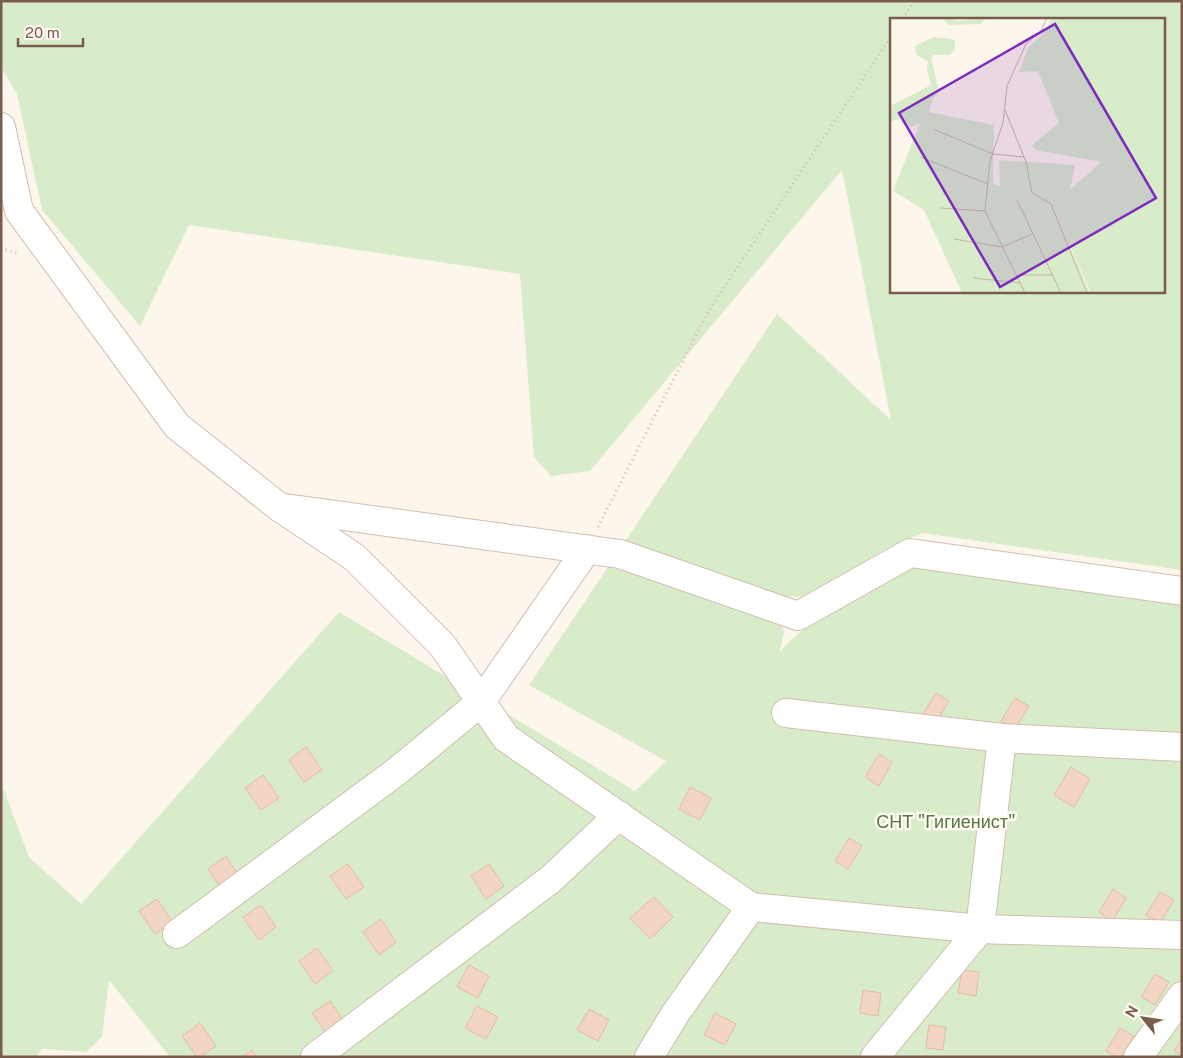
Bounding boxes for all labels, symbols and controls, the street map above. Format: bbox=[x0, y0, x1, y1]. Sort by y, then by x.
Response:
scale bar bbox=[18, 15, 82, 47]
inset map bbox=[890, 18, 1166, 292]
text: 20 m bbox=[25, 24, 60, 41]
park label: СНТ "Гигиенист" bbox=[876, 811, 1016, 832]
north arrow bbox=[1118, 993, 1168, 1043]
text: N bbox=[1122, 1003, 1141, 1020]

